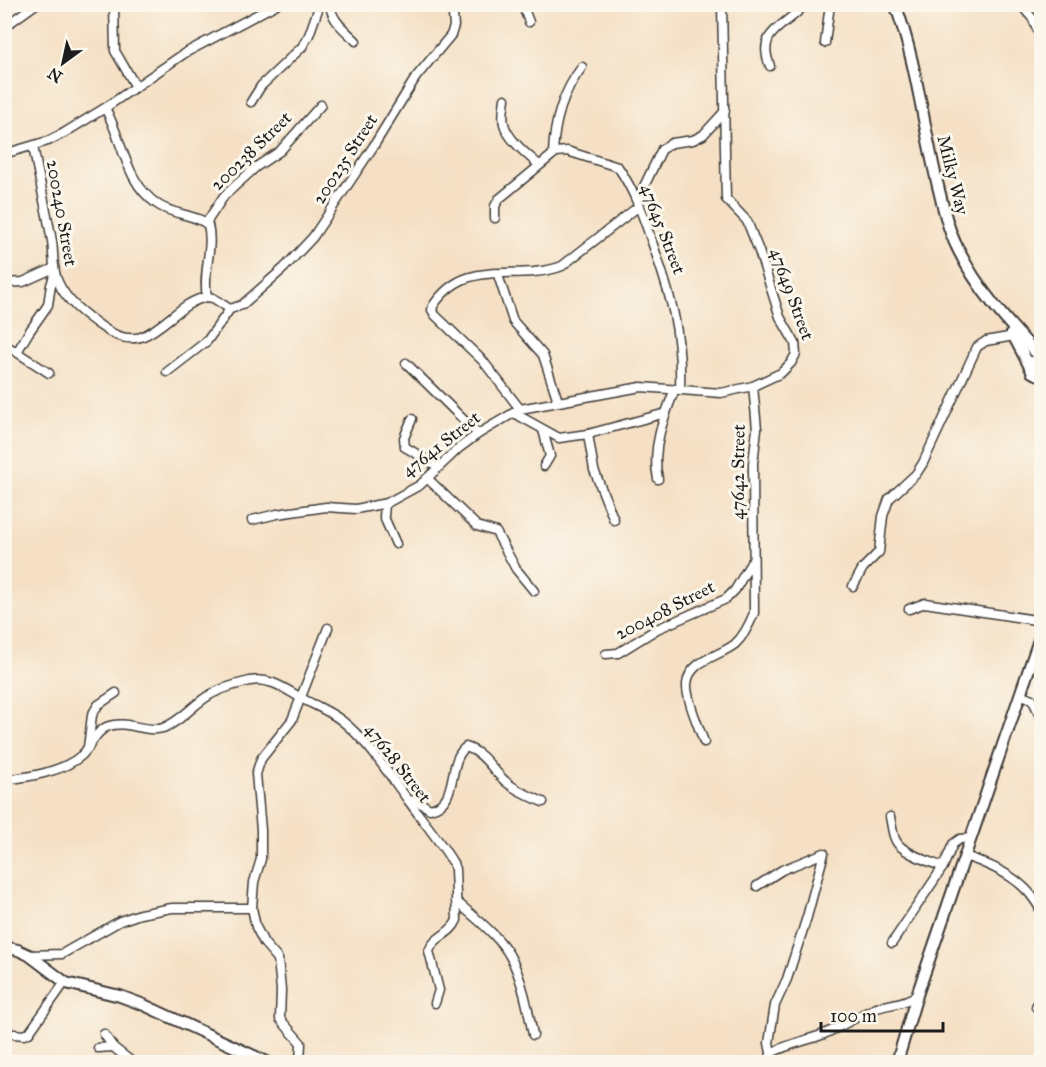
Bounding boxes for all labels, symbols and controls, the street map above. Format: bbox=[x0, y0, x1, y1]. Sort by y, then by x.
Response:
north arrow bbox=[33, 33, 93, 93]
text: N bbox=[44, 63, 66, 87]
street label: 200238 Street bbox=[206, 107, 297, 195]
street label: 200235 Street bbox=[308, 109, 383, 208]
street label: Milky Way bbox=[933, 133, 974, 218]
street label: 200240 Street bbox=[42, 158, 82, 269]
street label: 47645 Street bbox=[636, 181, 691, 278]
street label: 47649 Street bbox=[765, 245, 819, 344]
street label: 47641 Street bbox=[397, 406, 485, 482]
street label: 47642 Street bbox=[726, 423, 750, 520]
street label: 200408 Street bbox=[612, 575, 719, 644]
street label: 47628 Street bbox=[360, 719, 436, 808]
scale bar bbox=[821, 995, 942, 1033]
text: 100 m bbox=[830, 1005, 877, 1027]

